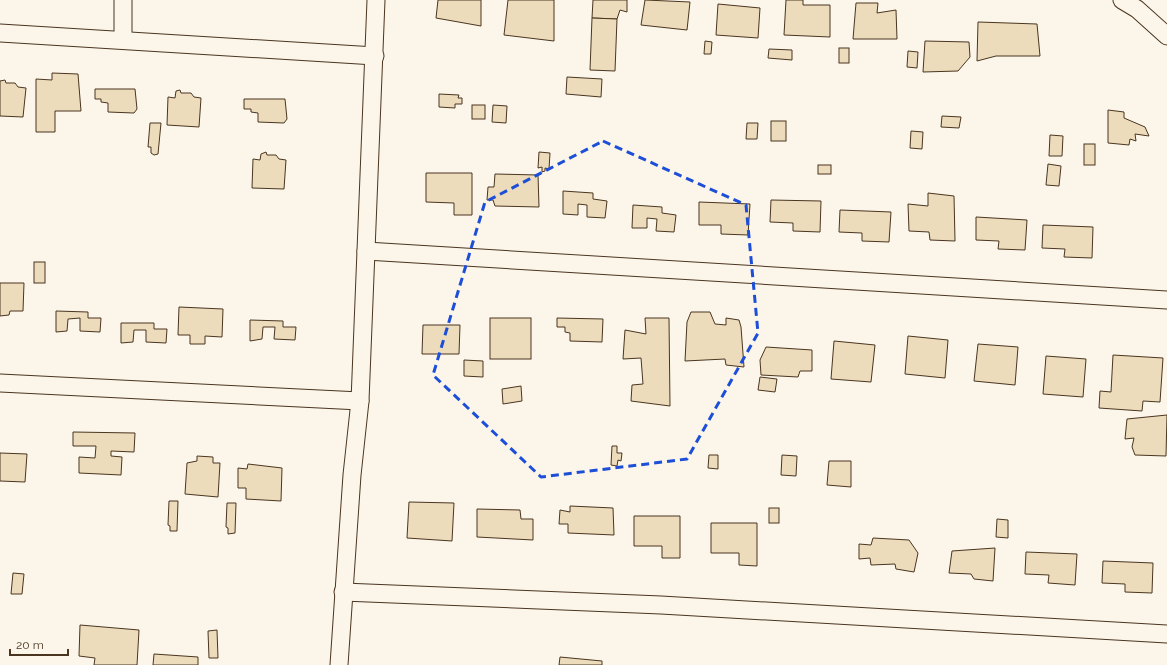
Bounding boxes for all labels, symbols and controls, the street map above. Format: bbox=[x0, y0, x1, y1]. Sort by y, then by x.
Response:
scale bar bbox=[10, 631, 68, 657]
text: 20 m bbox=[16, 638, 44, 652]

